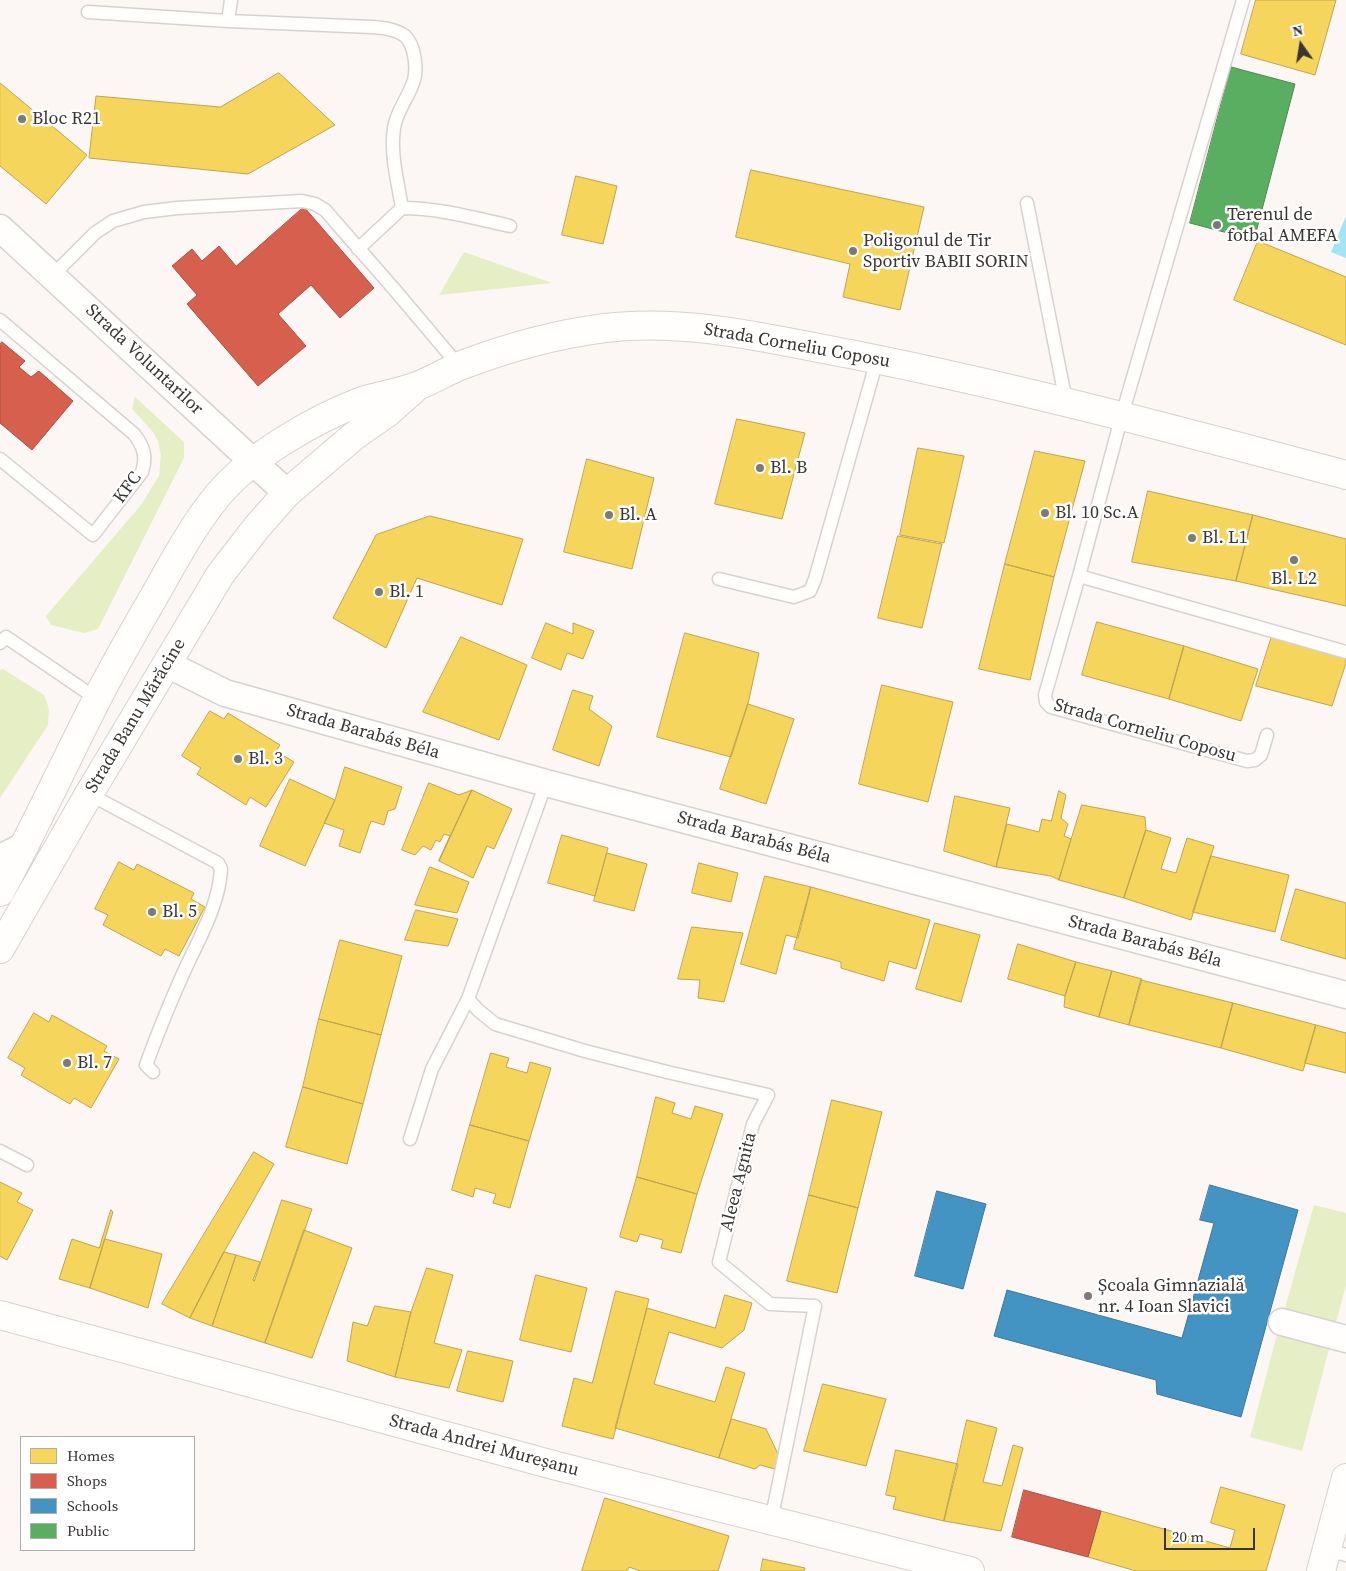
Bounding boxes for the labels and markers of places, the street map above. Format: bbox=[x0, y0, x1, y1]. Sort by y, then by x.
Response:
place label: Bloc R21 bbox=[32, 108, 101, 130]
marker: Bloc R21 bbox=[16, 113, 28, 125]
place label: Terenul de fotbal AMEFA bbox=[1227, 204, 1338, 246]
marker: Terenul de fotbal AMEFA bbox=[1211, 219, 1223, 231]
place label: Poligonul de Tir Sportiv BABII SORIN bbox=[863, 230, 1029, 272]
marker: Poligonul de Tir Sportiv BABII SORIN bbox=[847, 245, 859, 257]
place label: Bl. B bbox=[770, 457, 807, 479]
marker: Bl. B bbox=[754, 462, 766, 474]
place label: Bl. 10 Sc.A bbox=[1055, 502, 1139, 524]
place label: Bl. A bbox=[619, 504, 657, 526]
marker: Bl. 10 Sc.A bbox=[1039, 507, 1051, 519]
marker: Bl. A bbox=[603, 509, 615, 521]
place label: Bl. L1 bbox=[1202, 527, 1248, 549]
marker: Bl. L1 bbox=[1186, 532, 1198, 544]
marker: Bl. L2 bbox=[1288, 554, 1300, 566]
place label: Bl. L2 bbox=[1271, 568, 1317, 590]
place label: Bl. 1 bbox=[389, 581, 424, 603]
marker: Bl. 1 bbox=[373, 586, 385, 598]
place label: Bl. 3 bbox=[248, 748, 283, 770]
marker: Bl. 3 bbox=[232, 753, 244, 765]
place label: Bl. 5 bbox=[162, 901, 197, 923]
marker: Bl. 5 bbox=[146, 906, 158, 918]
place label: Bl. 7 bbox=[77, 1052, 112, 1074]
marker: Bl. 7 bbox=[61, 1057, 73, 1069]
place label: Școala Gimnazială nr. 4 Ioan Slavici bbox=[1098, 1275, 1245, 1318]
marker: Școala Gimnazială nr. 4 Ioan Slavici bbox=[1082, 1290, 1094, 1302]

